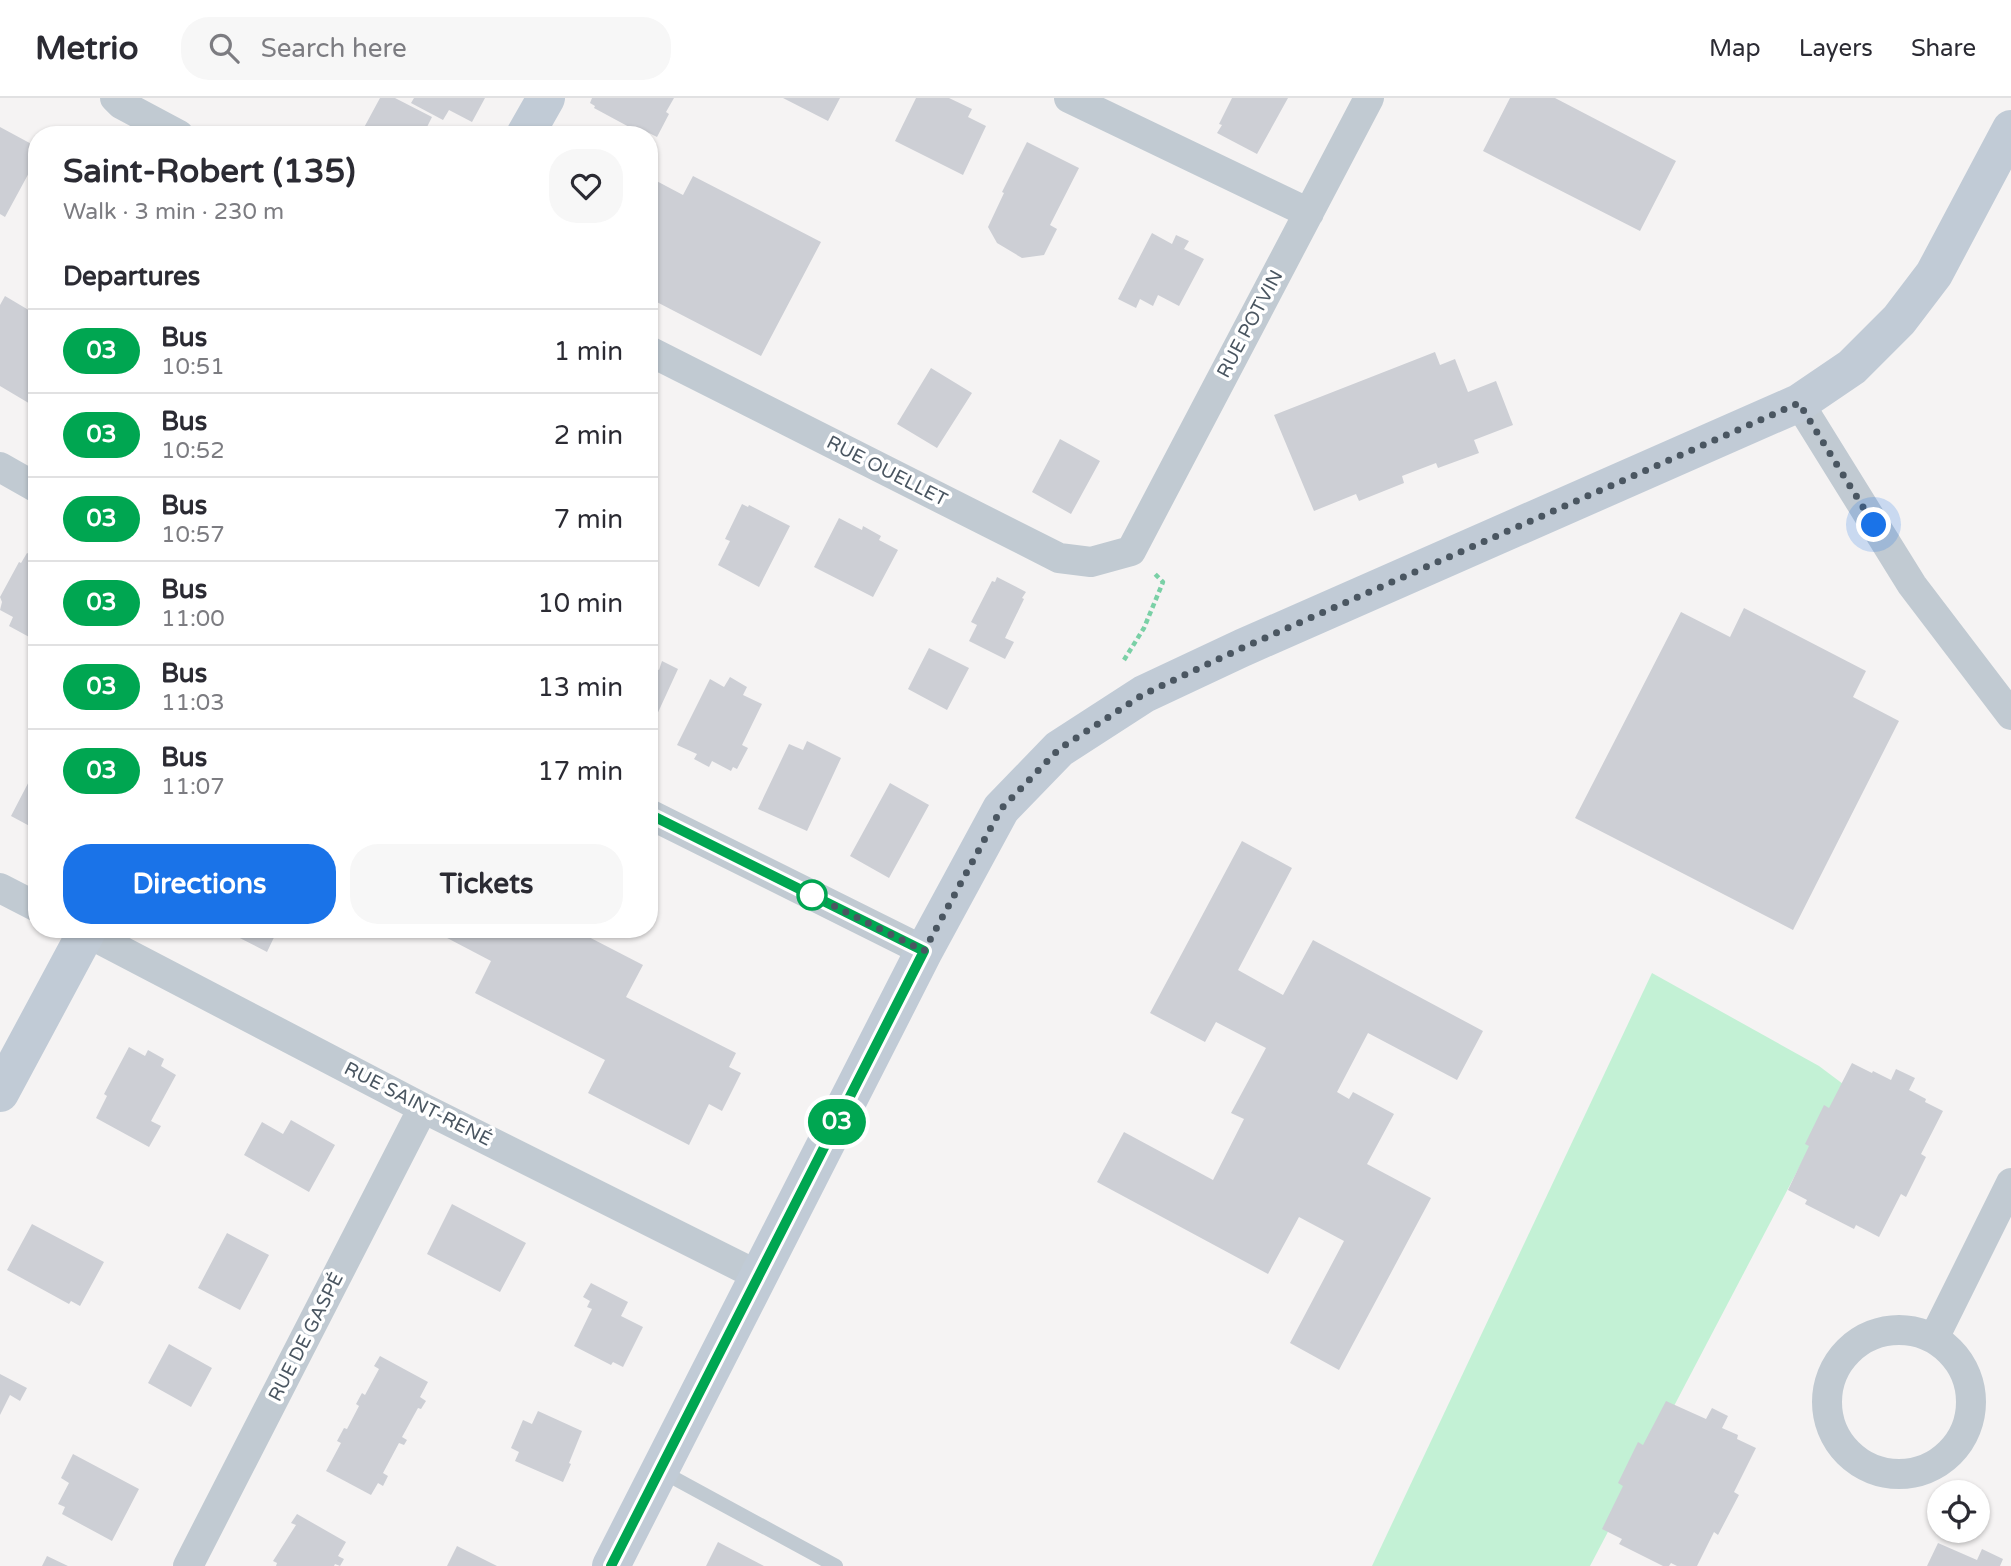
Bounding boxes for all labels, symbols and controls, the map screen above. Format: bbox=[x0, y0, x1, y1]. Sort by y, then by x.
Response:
search box bbox=[181, 17, 671, 80]
text: Metrio bbox=[35, 29, 139, 68]
icon: search bbox=[205, 29, 243, 67]
text: Search here bbox=[261, 33, 407, 64]
text: Map bbox=[1709, 34, 1761, 63]
text: Layers bbox=[1799, 34, 1873, 63]
text: Share bbox=[1911, 34, 1976, 63]
button: heart bbox=[549, 149, 623, 223]
text: Saint-Robert (135) bbox=[63, 152, 356, 191]
text: Walk · 3 min · 230 m bbox=[63, 198, 284, 226]
text: Departures bbox=[63, 261, 200, 292]
street label: RUE POTVIN bbox=[1212, 266, 1288, 382]
text: Bus bbox=[161, 322, 207, 353]
text: 03 bbox=[86, 336, 117, 365]
text: 1 min bbox=[554, 336, 623, 367]
text: 10:51 bbox=[161, 353, 225, 381]
text: Bus bbox=[161, 406, 207, 437]
text: 03 bbox=[86, 420, 117, 449]
text: 2 min bbox=[554, 420, 623, 451]
street label: RUE OUELLET bbox=[823, 431, 951, 511]
text: 10:52 bbox=[161, 437, 225, 465]
text: Bus bbox=[161, 490, 207, 521]
text: 03 bbox=[86, 504, 117, 533]
text: 7 min bbox=[554, 504, 623, 535]
your location bbox=[1856, 507, 1891, 542]
text: 10:57 bbox=[161, 521, 225, 549]
text: Bus bbox=[161, 574, 207, 605]
text: 03 bbox=[86, 588, 117, 617]
text: 10 min bbox=[537, 588, 623, 619]
text: 11:00 bbox=[161, 605, 225, 633]
text: Bus bbox=[161, 658, 207, 689]
text: 03 bbox=[86, 672, 117, 701]
text: 13 min bbox=[537, 672, 623, 703]
text: 11:03 bbox=[161, 689, 225, 717]
text: Bus bbox=[161, 742, 207, 773]
text: 03 bbox=[86, 756, 117, 785]
text: 17 min bbox=[537, 756, 623, 787]
text: 11:07 bbox=[161, 773, 225, 801]
button: Directions bbox=[63, 844, 336, 924]
button: Tickets bbox=[350, 844, 623, 924]
unlabelled marker bbox=[797, 880, 827, 910]
street label: RUE SAINT-RENÉ bbox=[341, 1057, 495, 1151]
line badge: 03 bbox=[806, 1099, 868, 1145]
text: 03 bbox=[822, 1107, 852, 1136]
street label: RUE DE GASPÉ bbox=[264, 1269, 348, 1405]
map controls bbox=[1927, 1480, 1990, 1543]
button: locate bbox=[1927, 1480, 1990, 1543]

